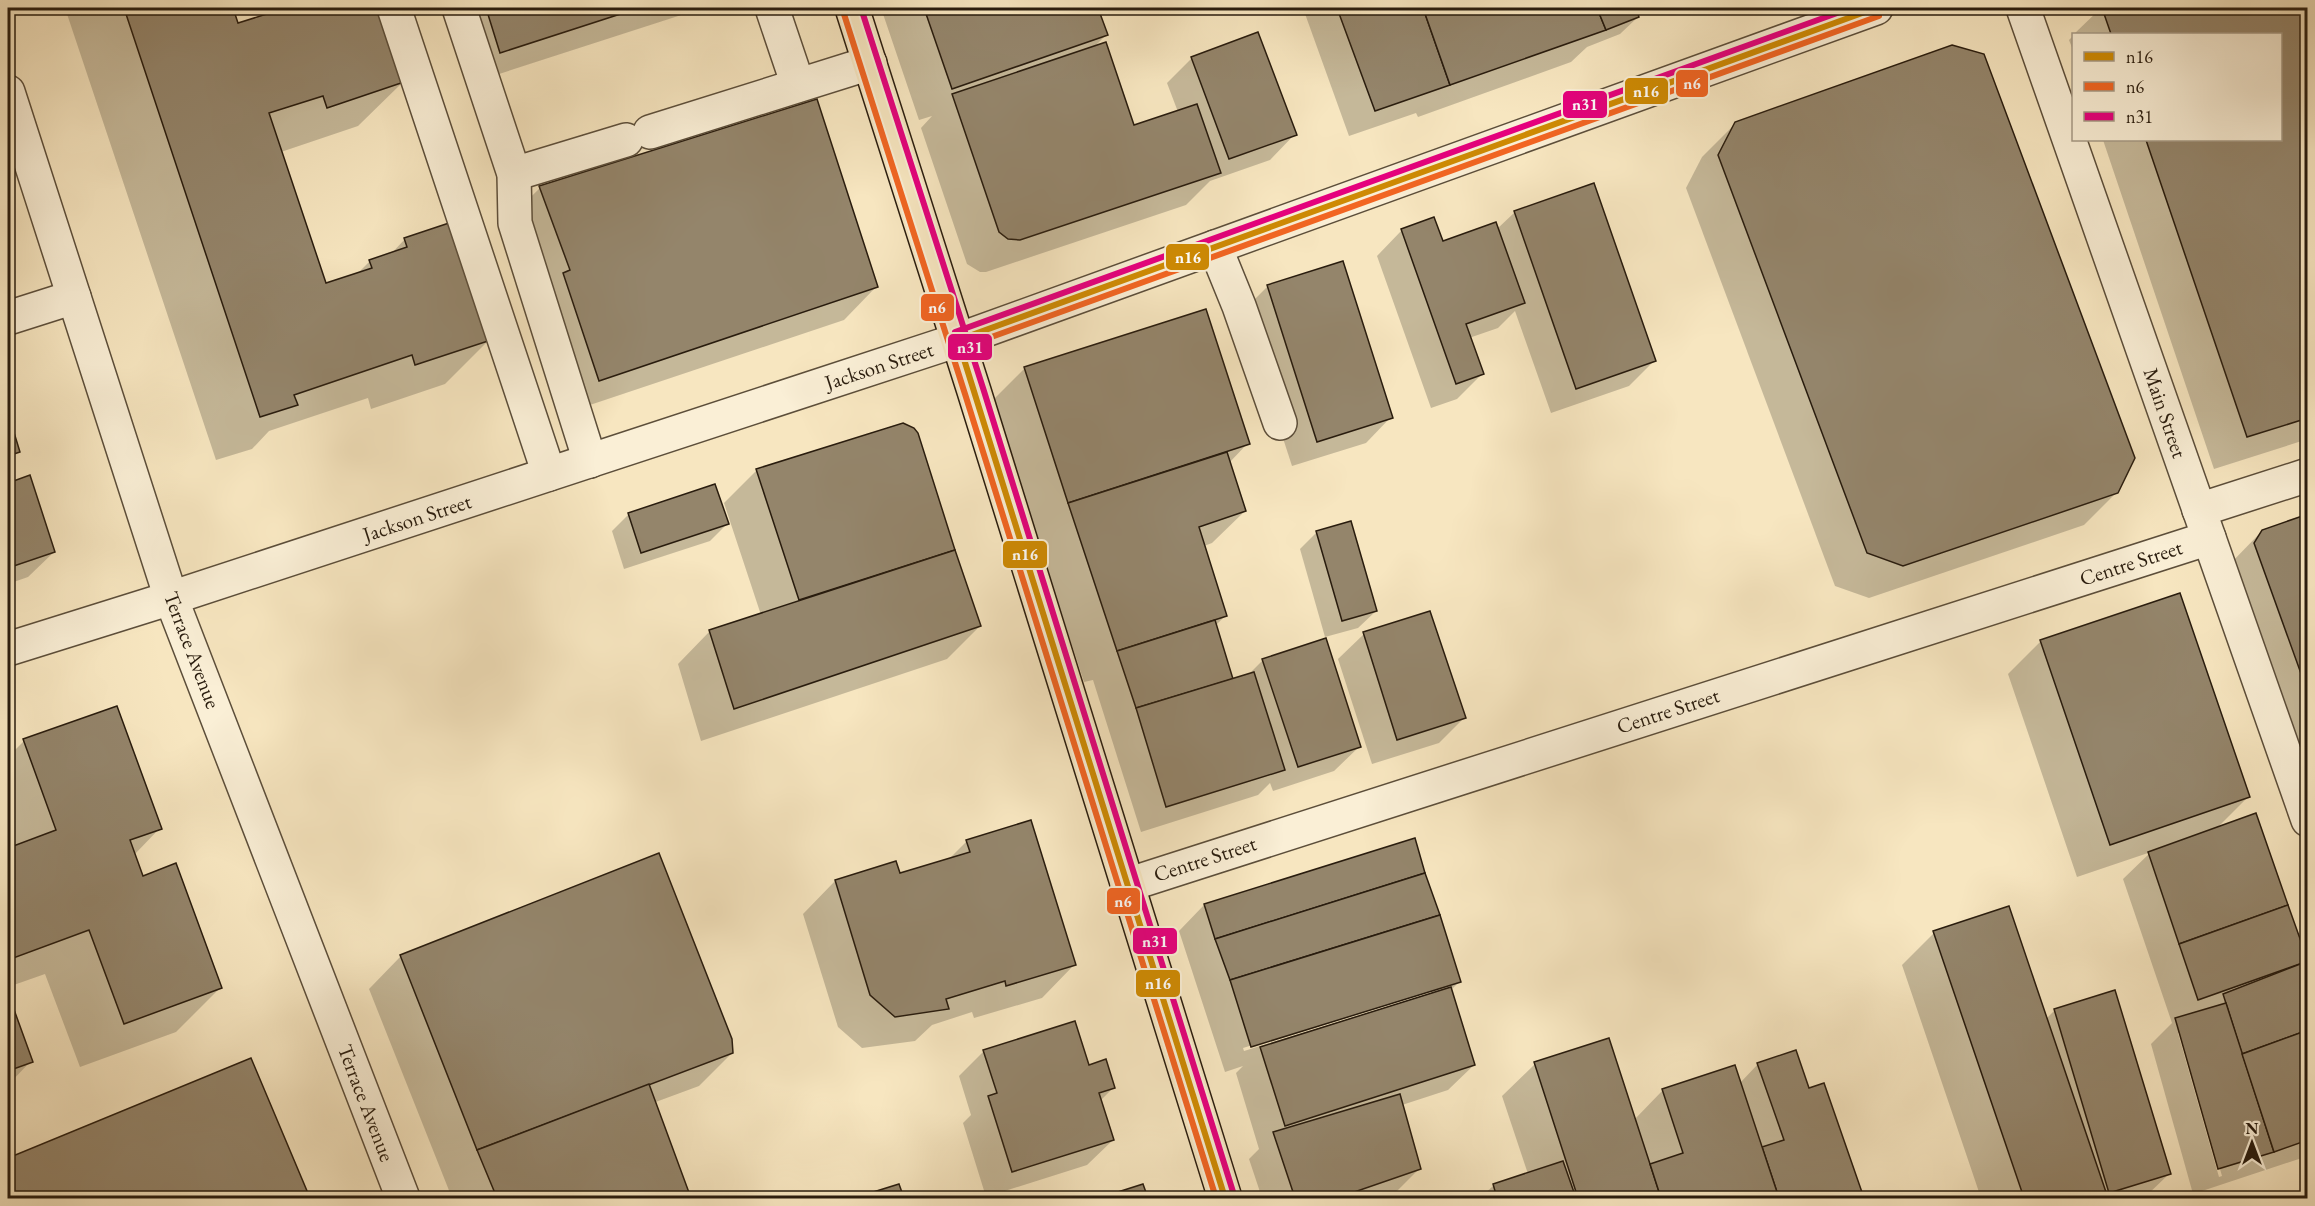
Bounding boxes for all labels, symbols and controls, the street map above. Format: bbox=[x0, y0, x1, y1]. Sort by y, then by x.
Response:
legend bbox=[2072, 33, 2282, 141]
text: n16 bbox=[2126, 45, 2153, 68]
line badge: n6 bbox=[1675, 69, 1709, 98]
text: n6 bbox=[1683, 73, 1701, 94]
text: n6 bbox=[2126, 75, 2145, 98]
line badge: n16 bbox=[1624, 77, 1669, 105]
text: n16 bbox=[1633, 81, 1660, 102]
line badge: n31 bbox=[1562, 90, 1608, 119]
text: n31 bbox=[1572, 94, 1598, 115]
text: n31 bbox=[2126, 105, 2153, 128]
line badge: n16 bbox=[1165, 243, 1210, 271]
text: n16 bbox=[1175, 247, 1202, 268]
line badge: n6 bbox=[920, 293, 955, 322]
text: n6 bbox=[928, 297, 946, 318]
line badge: n31 bbox=[947, 333, 993, 361]
street label: Jackson Street bbox=[819, 335, 937, 396]
text: n31 bbox=[957, 337, 983, 358]
street label: Main Street bbox=[2137, 364, 2194, 462]
street label: Jackson Street bbox=[357, 487, 475, 548]
street label: Centre Street bbox=[2076, 533, 2186, 592]
line badge: n16 bbox=[1002, 540, 1048, 569]
text: n16 bbox=[1012, 544, 1039, 565]
street label: Terrace Avenue bbox=[158, 587, 227, 712]
street label: Centre Street bbox=[1613, 681, 1723, 740]
street label: Centre Street bbox=[1150, 829, 1260, 888]
line badge: n6 bbox=[1106, 887, 1141, 915]
text: n6 bbox=[1114, 891, 1132, 912]
line badge: n31 bbox=[1132, 927, 1178, 955]
text: n31 bbox=[1142, 931, 1168, 952]
line badge: n16 bbox=[1135, 969, 1181, 998]
text: n16 bbox=[1145, 973, 1172, 994]
street label: Terrace Avenue bbox=[332, 1040, 401, 1165]
north arrow bbox=[2222, 1113, 2282, 1173]
text: N bbox=[2246, 1118, 2259, 1139]

